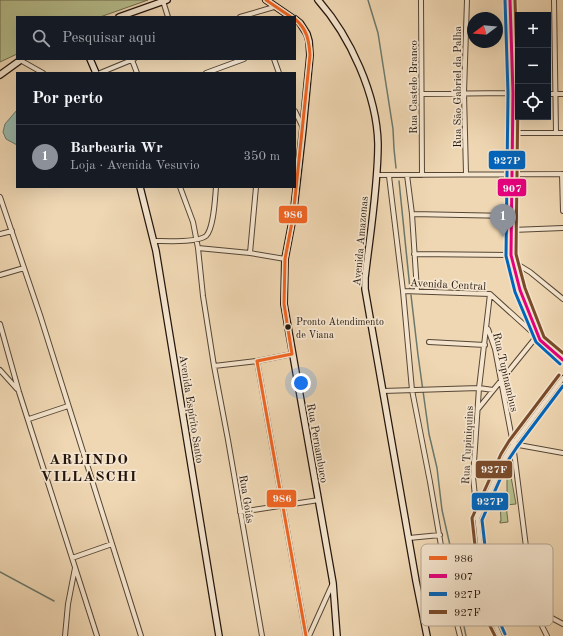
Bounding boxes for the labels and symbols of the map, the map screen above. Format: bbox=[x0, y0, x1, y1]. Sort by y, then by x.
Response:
north arrow bbox=[467, 12, 503, 48]
street label: Rua São Gabriel da Palha bbox=[453, 26, 464, 148]
street label: Rua Castelo Branco bbox=[409, 40, 420, 134]
line badge: 927P bbox=[488, 150, 526, 170]
text: 927P bbox=[494, 156, 521, 167]
line badge: 907 bbox=[497, 178, 527, 197]
text: 907 bbox=[502, 184, 522, 195]
street label: Avenida Amazonas bbox=[352, 195, 371, 287]
pin: 1 bbox=[490, 204, 516, 237]
line badge: 986 bbox=[278, 205, 308, 224]
text: 986 bbox=[283, 210, 303, 221]
street label: Avenida Central bbox=[409, 278, 486, 293]
place label: Pronto Atendimento de Viana bbox=[296, 317, 384, 340]
marker: Pronto Atendimento de Viana bbox=[283, 322, 293, 332]
street label: Rua Tupinambus bbox=[490, 332, 519, 413]
street label: Avenida Espírito Santo bbox=[177, 354, 205, 464]
your location bbox=[291, 373, 311, 393]
street label: Rua Pernambuco bbox=[304, 403, 329, 484]
street label: Rua Tupiniquins bbox=[461, 405, 476, 485]
district label: ARLINDO VILLASCHI bbox=[41, 453, 137, 485]
line badge: 927F bbox=[475, 460, 513, 479]
text: 927F bbox=[481, 465, 507, 476]
street label: Rua Goiás bbox=[236, 474, 255, 524]
line badge: 986 bbox=[266, 489, 297, 508]
line badge: 927P bbox=[471, 492, 509, 511]
text: 986 bbox=[272, 494, 292, 505]
text: 927P bbox=[477, 497, 504, 508]
legend bbox=[421, 544, 553, 626]
text: 986 bbox=[454, 554, 473, 565]
text: 907 bbox=[454, 572, 473, 583]
text: 927P bbox=[454, 590, 481, 601]
text: 927F bbox=[454, 608, 481, 619]

